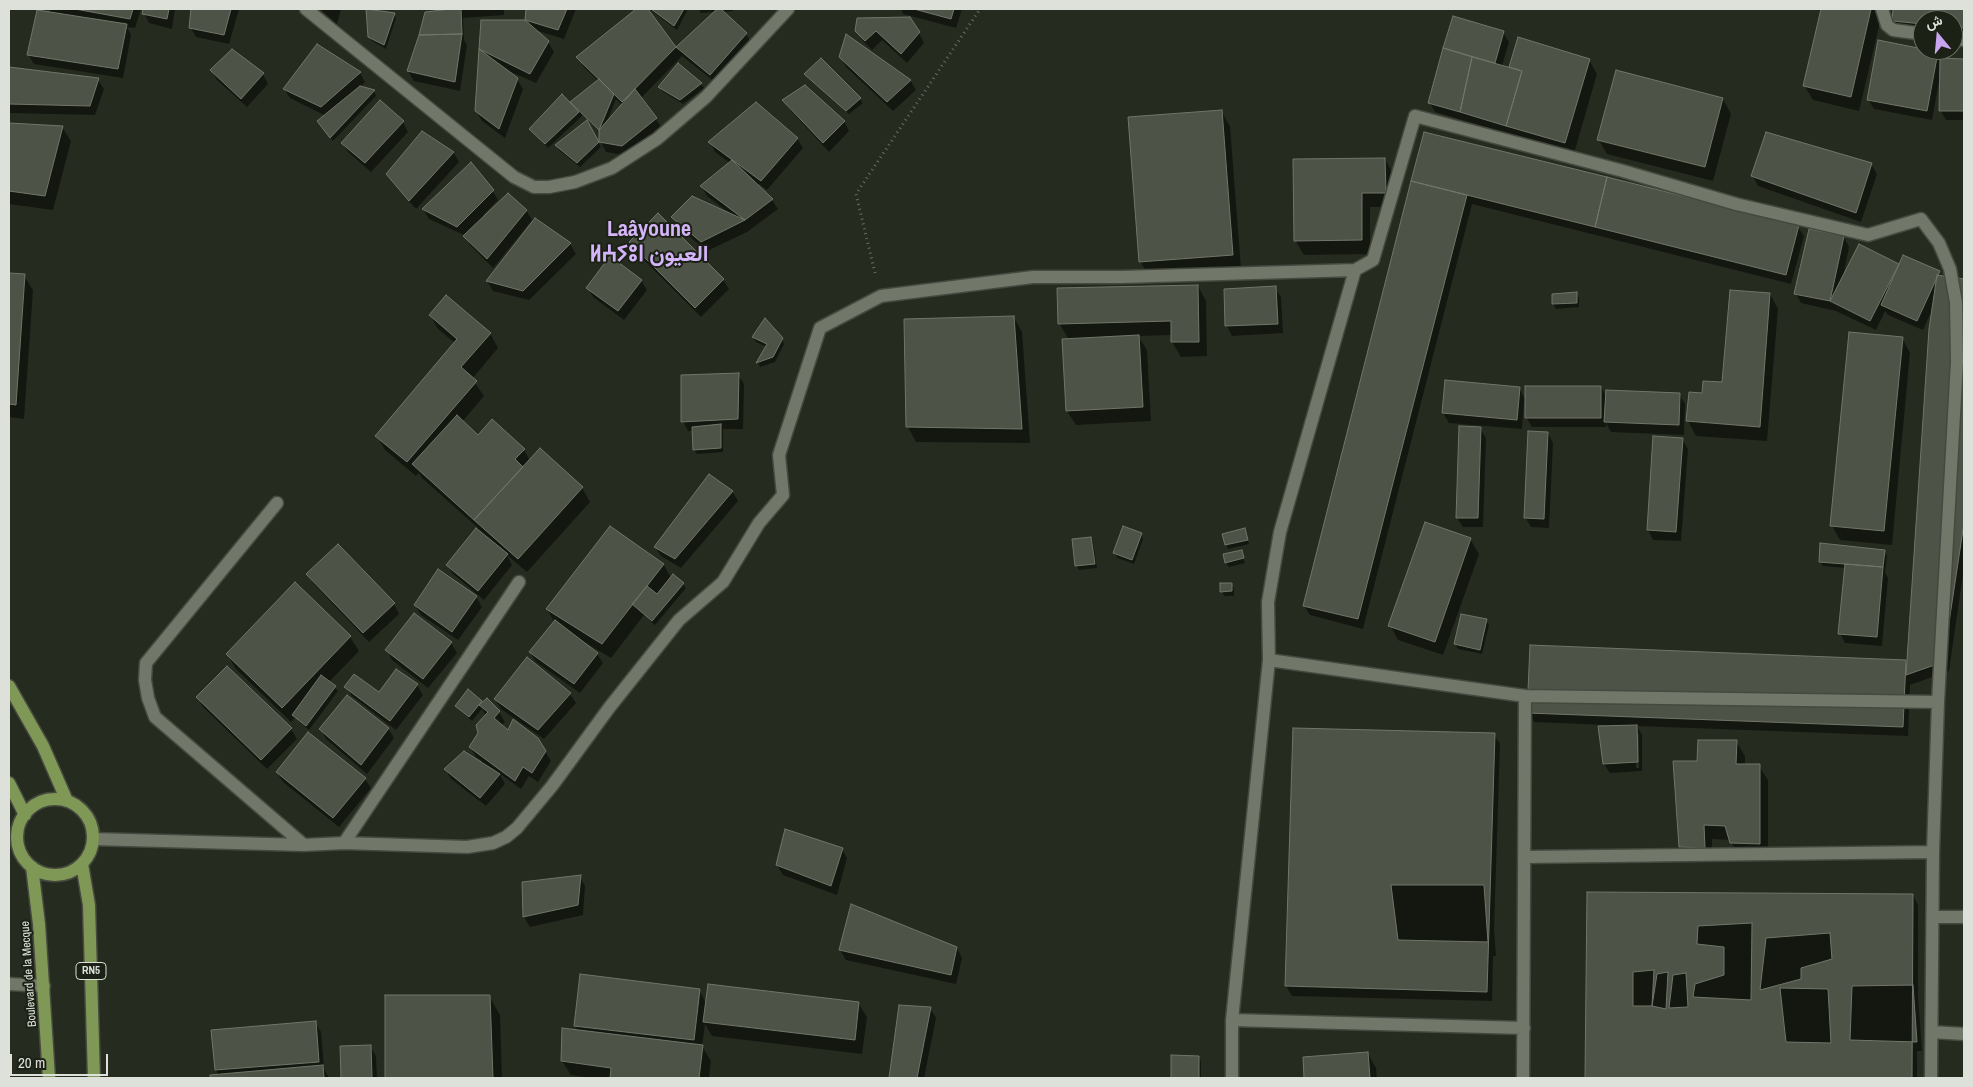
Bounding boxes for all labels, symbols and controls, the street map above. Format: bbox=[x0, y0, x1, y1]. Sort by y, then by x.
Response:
north arrow bbox=[1913, 10, 1963, 60]
text: ش bbox=[1923, 11, 1945, 33]
district label: Laâyoune ⵍⵄⵢⵓⵏ العيون bbox=[589, 217, 709, 268]
street label: Boulevard de la Mecque bbox=[18, 921, 40, 1027]
road number: RN5 bbox=[76, 962, 106, 979]
scale bar bbox=[12, 1044, 110, 1076]
text: 20 m bbox=[18, 1052, 45, 1073]

